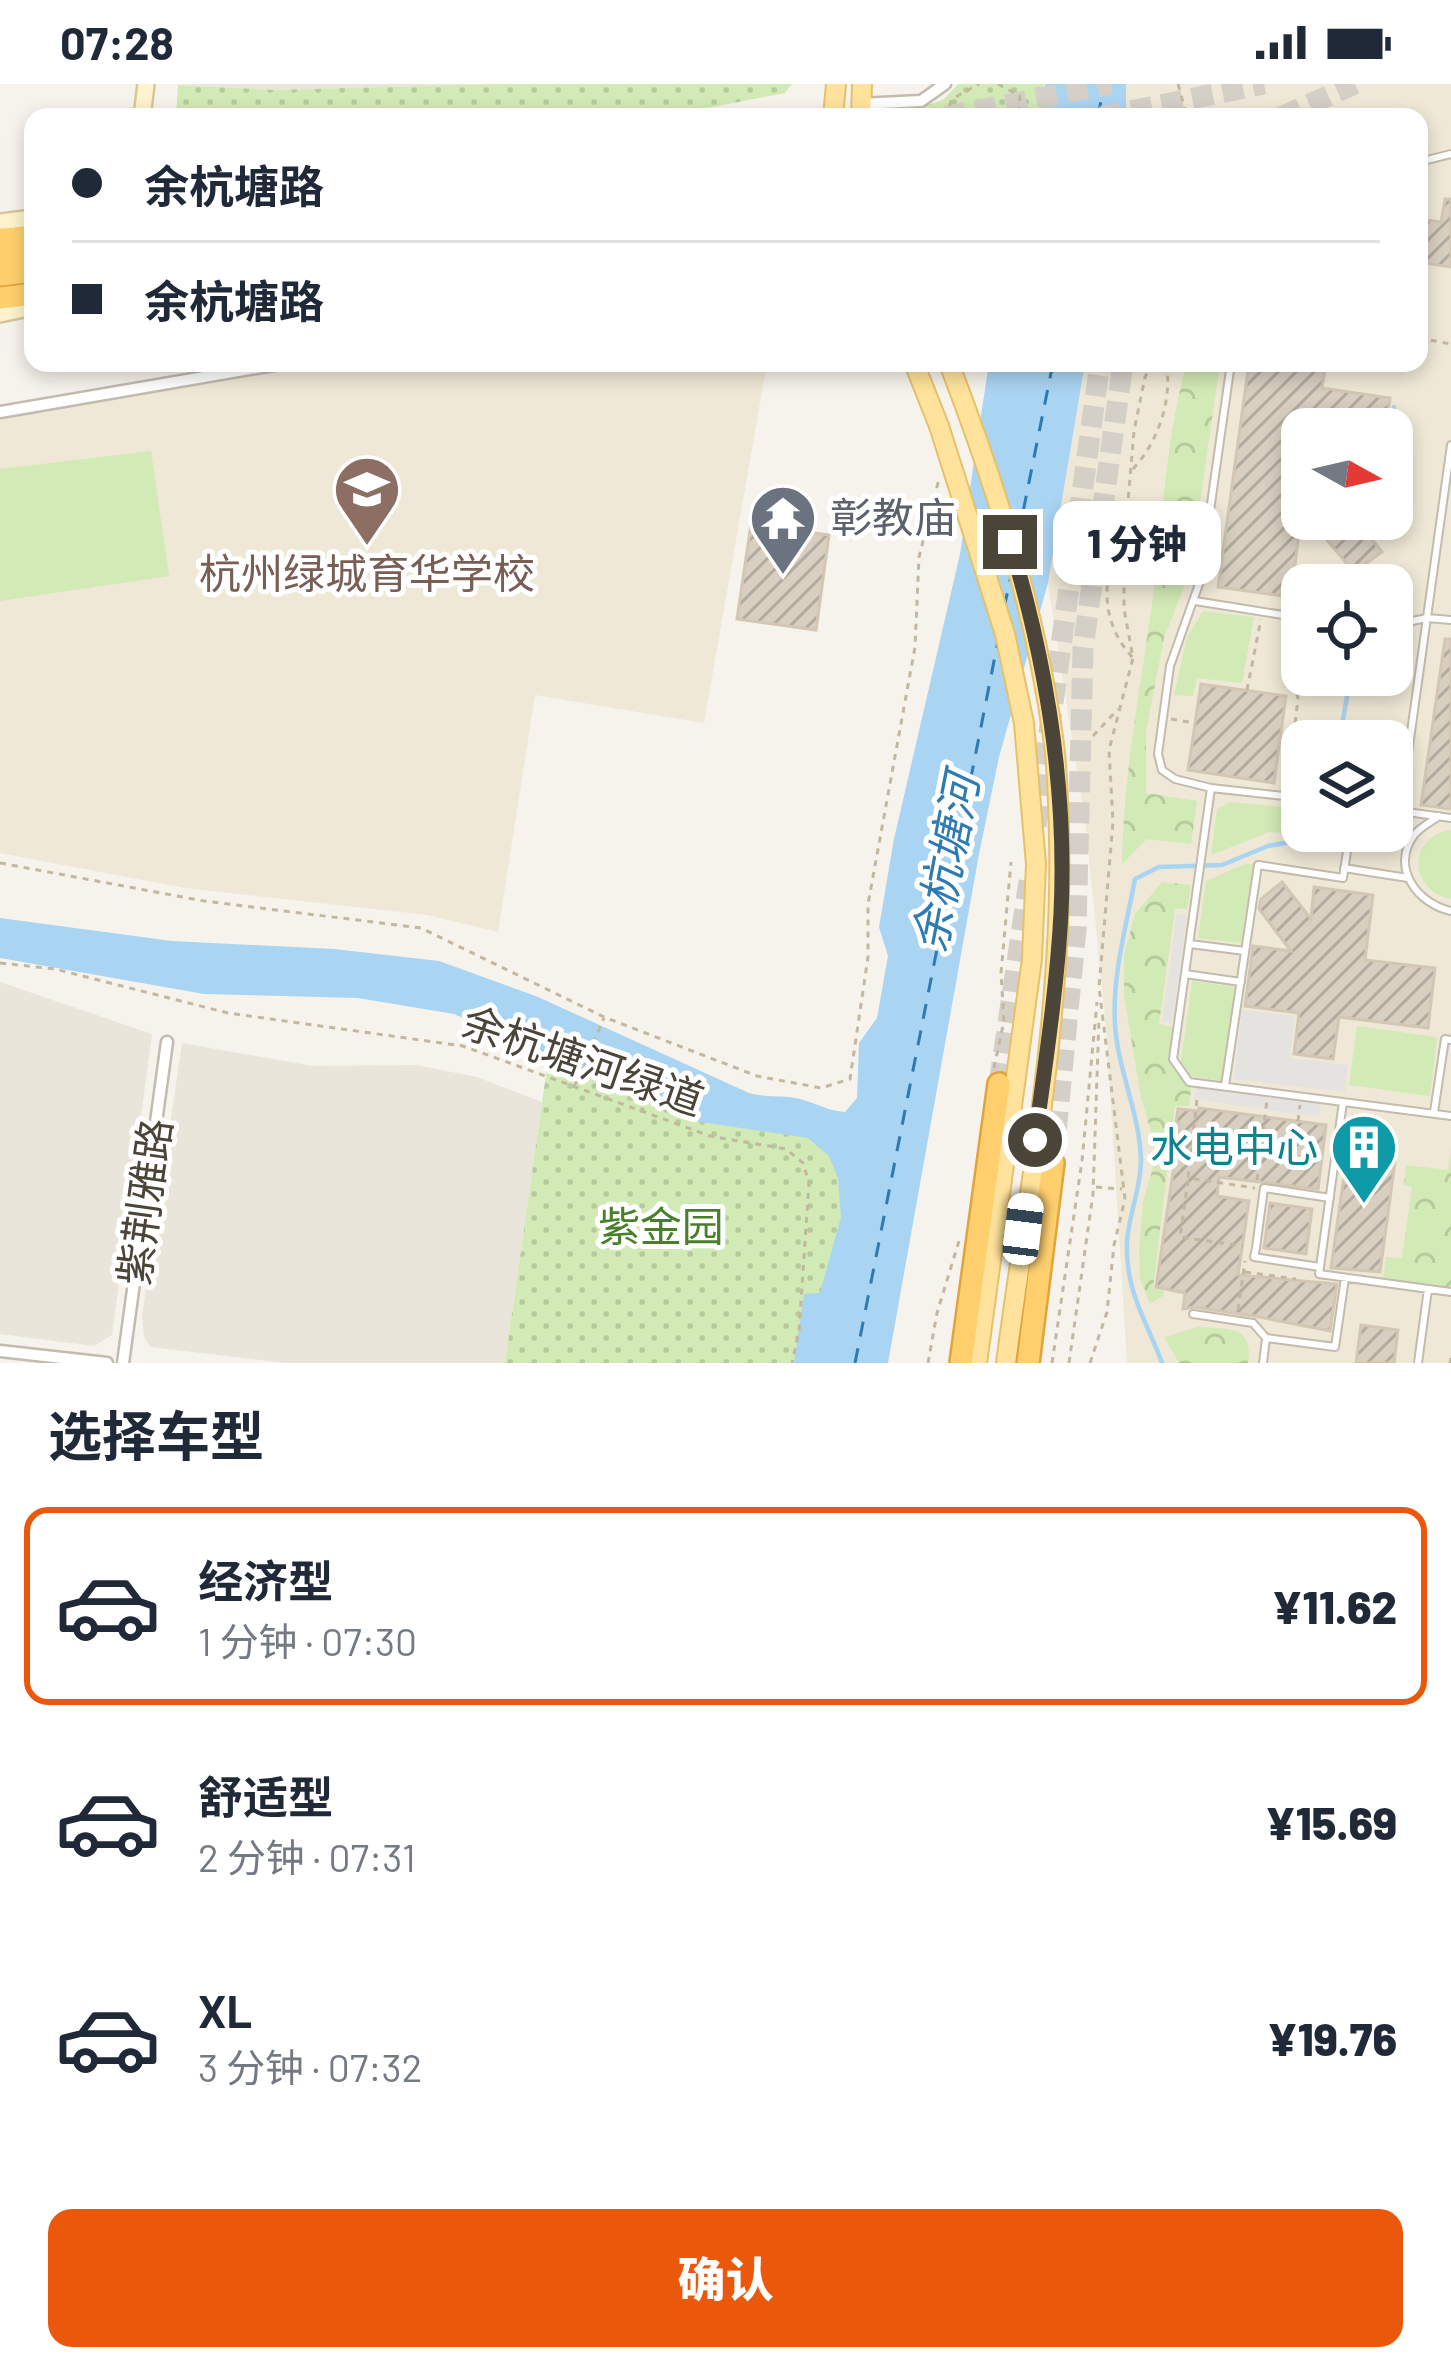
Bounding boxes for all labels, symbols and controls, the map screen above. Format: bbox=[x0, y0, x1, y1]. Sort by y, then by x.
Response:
text: 07:28 bbox=[60, 15, 174, 69]
text: 余杭塘路 bbox=[144, 158, 324, 212]
text: 余杭塘路 bbox=[144, 273, 324, 327]
north arrow bbox=[1281, 408, 1413, 540]
map controls bbox=[1281, 408, 1413, 852]
school or university icon: 杭州绿城育华学校 bbox=[332, 454, 402, 548]
temple icon: 彰教庙 bbox=[748, 483, 818, 577]
place label: 彰教庙 bbox=[830, 491, 956, 541]
callout: 1 分钟 bbox=[1052, 500, 1220, 584]
route end bbox=[983, 515, 1037, 569]
text: 1 分钟 bbox=[1087, 519, 1187, 566]
place label: 杭州绿城育华学校 bbox=[199, 547, 535, 597]
button: locate bbox=[1281, 564, 1413, 696]
button: layers bbox=[1281, 720, 1413, 852]
water label: 余杭塘河 bbox=[900, 761, 989, 956]
street label: 余杭塘河绿道 bbox=[456, 994, 711, 1124]
building icon: 水电中心 bbox=[1329, 1112, 1399, 1206]
route start bbox=[1008, 1113, 1062, 1167]
street label: 紫荆雅路 bbox=[107, 1115, 179, 1288]
place label: 水电中心 bbox=[1150, 1120, 1318, 1170]
car bbox=[1001, 1191, 1045, 1267]
park label: 紫金园 bbox=[598, 1200, 724, 1250]
text: 选择车型 bbox=[48, 1402, 264, 1467]
icon: car bbox=[54, 1552, 162, 1660]
text: 经济型 bbox=[198, 1553, 333, 1607]
text: ¥11.62 bbox=[1272, 1579, 1397, 1633]
text: 1 分钟 · 07:30 bbox=[198, 1617, 417, 1664]
icon: car bbox=[54, 1768, 162, 1876]
text: 舒适型 bbox=[198, 1769, 333, 1823]
text: ¥15.69 bbox=[1265, 1795, 1397, 1849]
text: 2 分钟 · 07:31 bbox=[198, 1833, 416, 1880]
text: XL bbox=[198, 1983, 252, 2037]
icon: car bbox=[54, 1984, 162, 2092]
text: ¥19.76 bbox=[1267, 2011, 1397, 2065]
text: 3 分钟 · 07:32 bbox=[198, 2043, 422, 2090]
button: 确认 bbox=[48, 2209, 1403, 2347]

